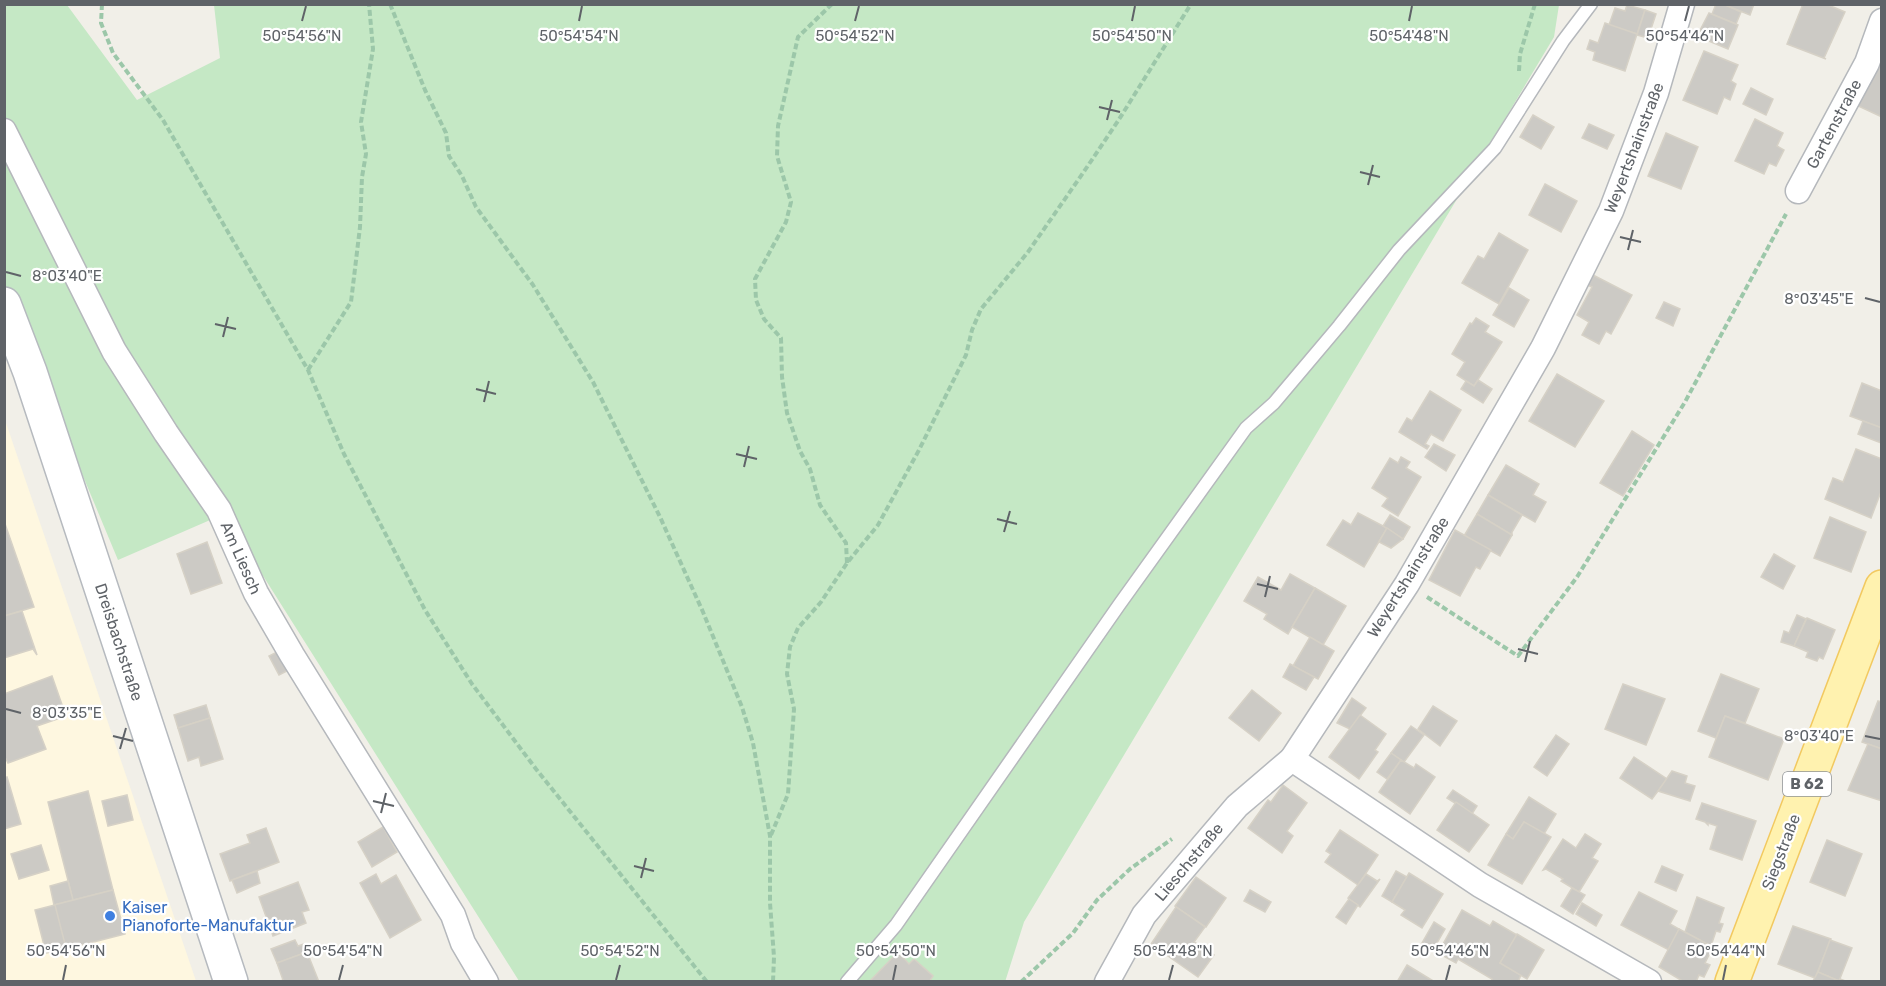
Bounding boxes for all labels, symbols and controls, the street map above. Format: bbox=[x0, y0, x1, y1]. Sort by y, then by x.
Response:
text: 50°54'56"N bbox=[263, 27, 341, 45]
text: 50°54'54"N bbox=[539, 27, 619, 45]
text: 50°54'52"N bbox=[815, 27, 895, 45]
text: 50°54'50"N bbox=[1092, 27, 1172, 45]
text: 50°54'48"N bbox=[1369, 27, 1449, 45]
text: 50°54'46"N bbox=[1646, 27, 1724, 45]
street label: Gartenstraße bbox=[1803, 76, 1865, 172]
street label: Weyertshainstraße bbox=[1600, 80, 1668, 216]
text: 8°03'40"E bbox=[32, 267, 102, 285]
text: 8°03'45"E bbox=[1784, 290, 1854, 308]
street label: Weyertshainstraße bbox=[1363, 513, 1453, 641]
street label: Am Liesch bbox=[217, 519, 265, 597]
street label: Dreisbachstraße bbox=[91, 581, 147, 703]
text: 8°03'35"E bbox=[32, 704, 102, 722]
text: 8°03'40"E bbox=[1784, 727, 1854, 745]
road number: B 62 bbox=[1783, 772, 1831, 796]
street label: Siegstraße bbox=[1758, 811, 1804, 893]
street label: Lieschstraße bbox=[1151, 819, 1227, 905]
place label: Kaiser Pianoforte-Manufaktur bbox=[122, 898, 294, 935]
marker: Kaiser Pianoforte-Manufaktur bbox=[103, 909, 117, 923]
text: 50°54'56"N bbox=[27, 942, 105, 960]
text: 50°54'54"N bbox=[303, 942, 383, 960]
text: 50°54'52"N bbox=[580, 942, 660, 960]
text: 50°54'50"N bbox=[856, 942, 936, 960]
text: 50°54'48"N bbox=[1133, 942, 1213, 960]
text: 50°54'46"N bbox=[1411, 942, 1489, 960]
text: 50°54'44"N bbox=[1687, 942, 1765, 960]

